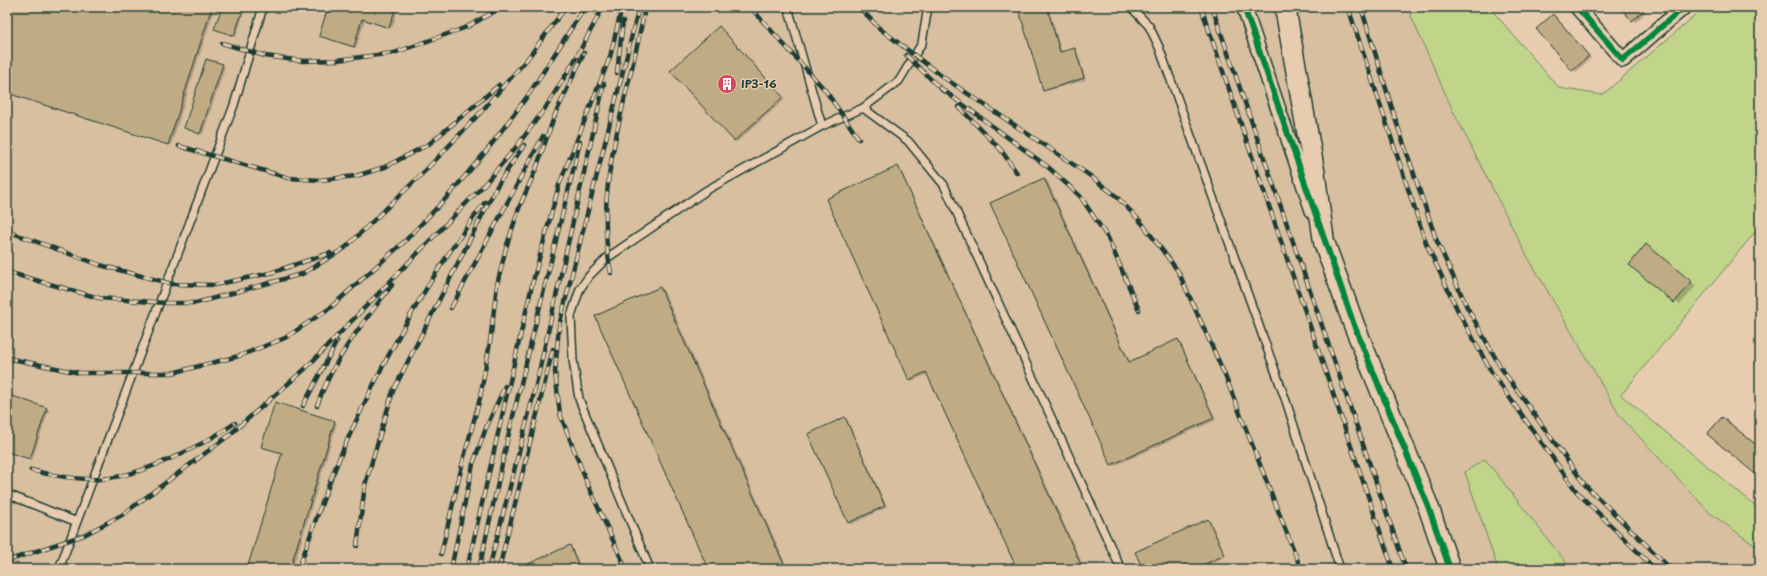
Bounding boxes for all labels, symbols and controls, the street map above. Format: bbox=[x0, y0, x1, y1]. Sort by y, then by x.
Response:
building icon: ІРЗ-16 bbox=[716, 73, 738, 95]
place label: ІРЗ-16 bbox=[741, 75, 777, 92]

